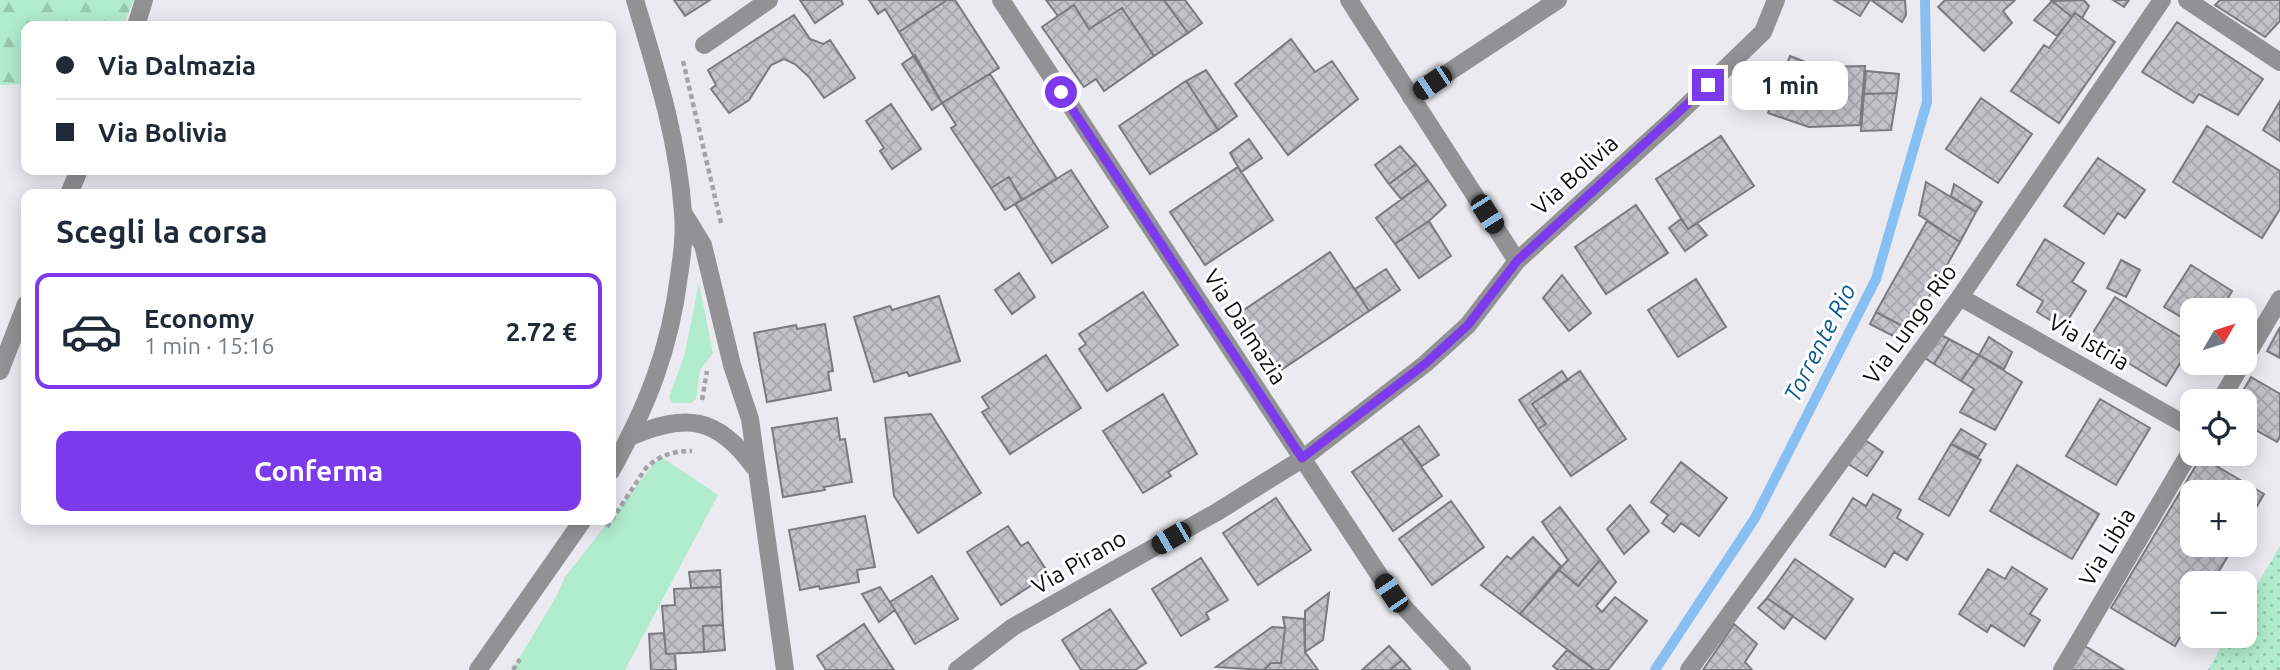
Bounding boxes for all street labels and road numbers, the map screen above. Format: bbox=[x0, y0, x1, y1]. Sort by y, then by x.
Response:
street label: Via Bolivia bbox=[1527, 130, 1623, 219]
street label: Via Lungo Rio bbox=[1858, 259, 1961, 388]
street label: Via Dalmazia bbox=[1199, 265, 1292, 389]
street label: Via Istria bbox=[2044, 308, 2134, 375]
street label: Via Libia bbox=[2074, 503, 2139, 590]
street label: Via Pirano bbox=[1027, 525, 1130, 599]

